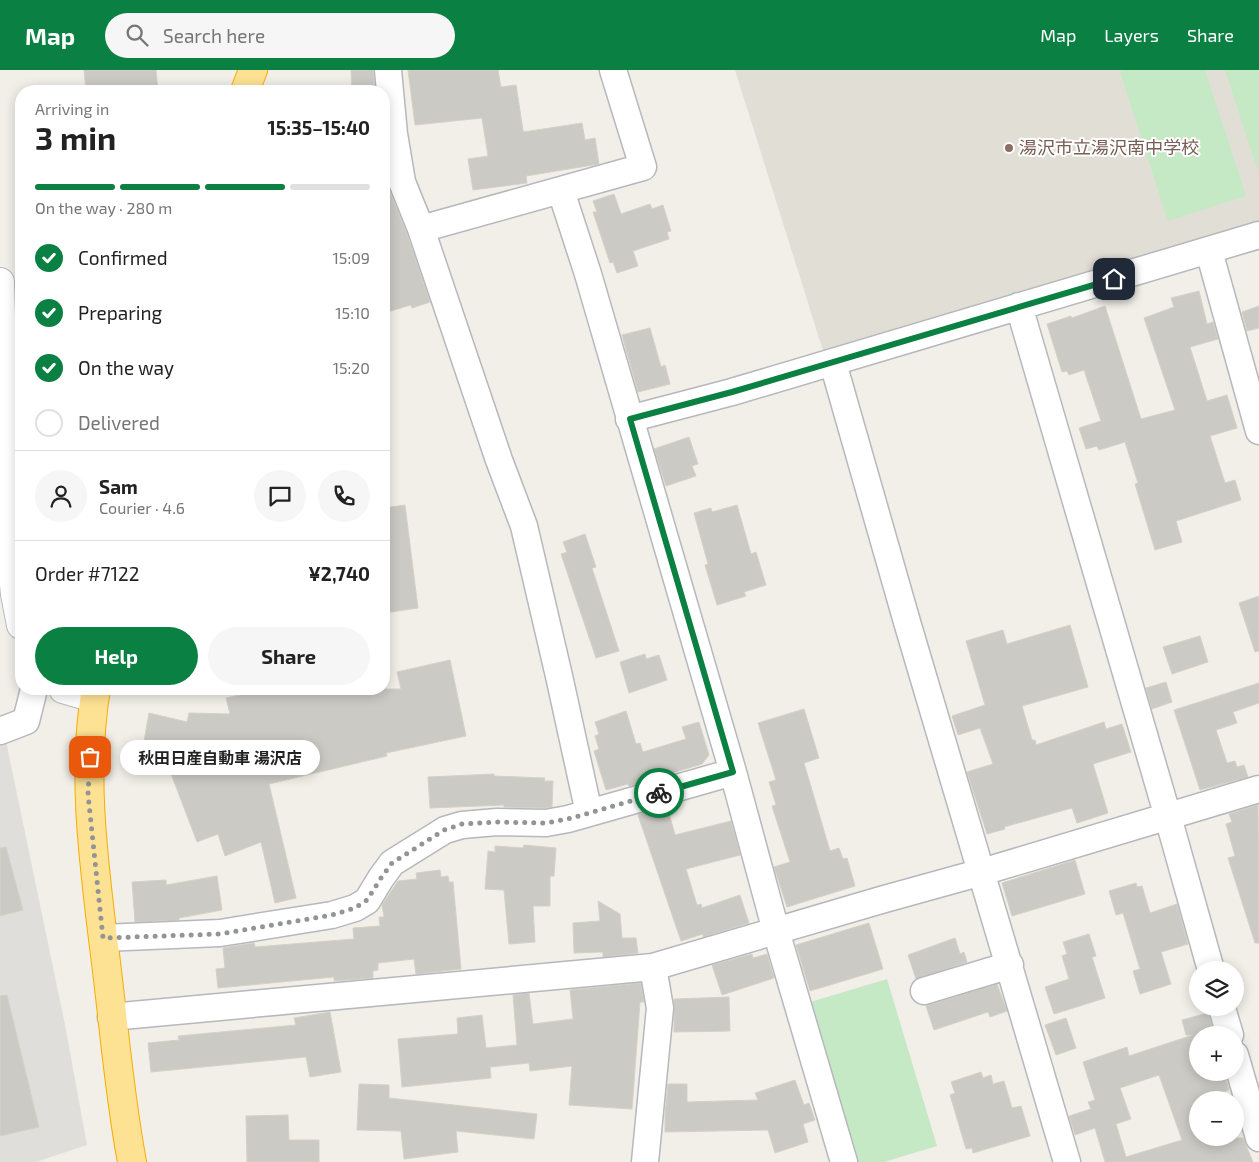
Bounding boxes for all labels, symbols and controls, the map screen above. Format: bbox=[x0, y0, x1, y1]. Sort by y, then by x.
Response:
search box bbox=[105, 13, 455, 58]
text: Map bbox=[25, 21, 75, 50]
icon: search bbox=[123, 21, 151, 49]
text: Search here bbox=[163, 24, 265, 47]
text: Map bbox=[1040, 24, 1076, 46]
text: Layers bbox=[1104, 24, 1159, 46]
text: Share bbox=[1187, 24, 1234, 46]
text: Arriving in bbox=[35, 99, 109, 118]
text: 15:35–15:40 bbox=[267, 116, 370, 139]
text: 3 min bbox=[35, 118, 116, 156]
place label: 湯沢市立湯沢南中学校 bbox=[1019, 136, 1199, 158]
marker: 湯沢市立湯沢南中学校 bbox=[1003, 142, 1015, 154]
text: On the way · 280 m bbox=[35, 198, 172, 217]
icon: check bbox=[35, 244, 63, 272]
text: Confirmed bbox=[78, 246, 168, 269]
text: 15:09 bbox=[332, 248, 370, 267]
pin bbox=[1093, 258, 1135, 300]
icon: home bbox=[1100, 265, 1128, 293]
icon: check bbox=[35, 299, 63, 327]
text: Preparing bbox=[78, 301, 162, 324]
text: 15:10 bbox=[335, 303, 370, 322]
icon: check bbox=[35, 354, 63, 382]
text: On the way bbox=[78, 356, 174, 379]
text: 15:20 bbox=[333, 358, 370, 377]
text: Delivered bbox=[78, 411, 160, 434]
button: person bbox=[35, 470, 87, 522]
button: chat bbox=[254, 470, 306, 522]
button: phone bbox=[318, 470, 370, 522]
text: Sam bbox=[99, 475, 138, 498]
text: Courier · 4.6 bbox=[99, 498, 185, 517]
text: Order #7122 bbox=[35, 562, 139, 585]
text: ¥2,740 bbox=[308, 562, 370, 585]
button: Help bbox=[35, 627, 198, 685]
button: Share bbox=[208, 627, 370, 685]
pin bbox=[69, 736, 111, 778]
callout: 秋田日産自動車 湯沢店 bbox=[120, 740, 320, 774]
icon: bag bbox=[76, 743, 104, 771]
text: 秋田日産自動車 湯沢店 bbox=[138, 748, 302, 767]
courier bbox=[634, 768, 684, 818]
icon: bike bbox=[645, 779, 673, 807]
map controls bbox=[1189, 961, 1244, 1146]
button: layers bbox=[1189, 961, 1244, 1016]
button: + bbox=[1189, 1026, 1244, 1081]
button: − bbox=[1189, 1091, 1244, 1146]

